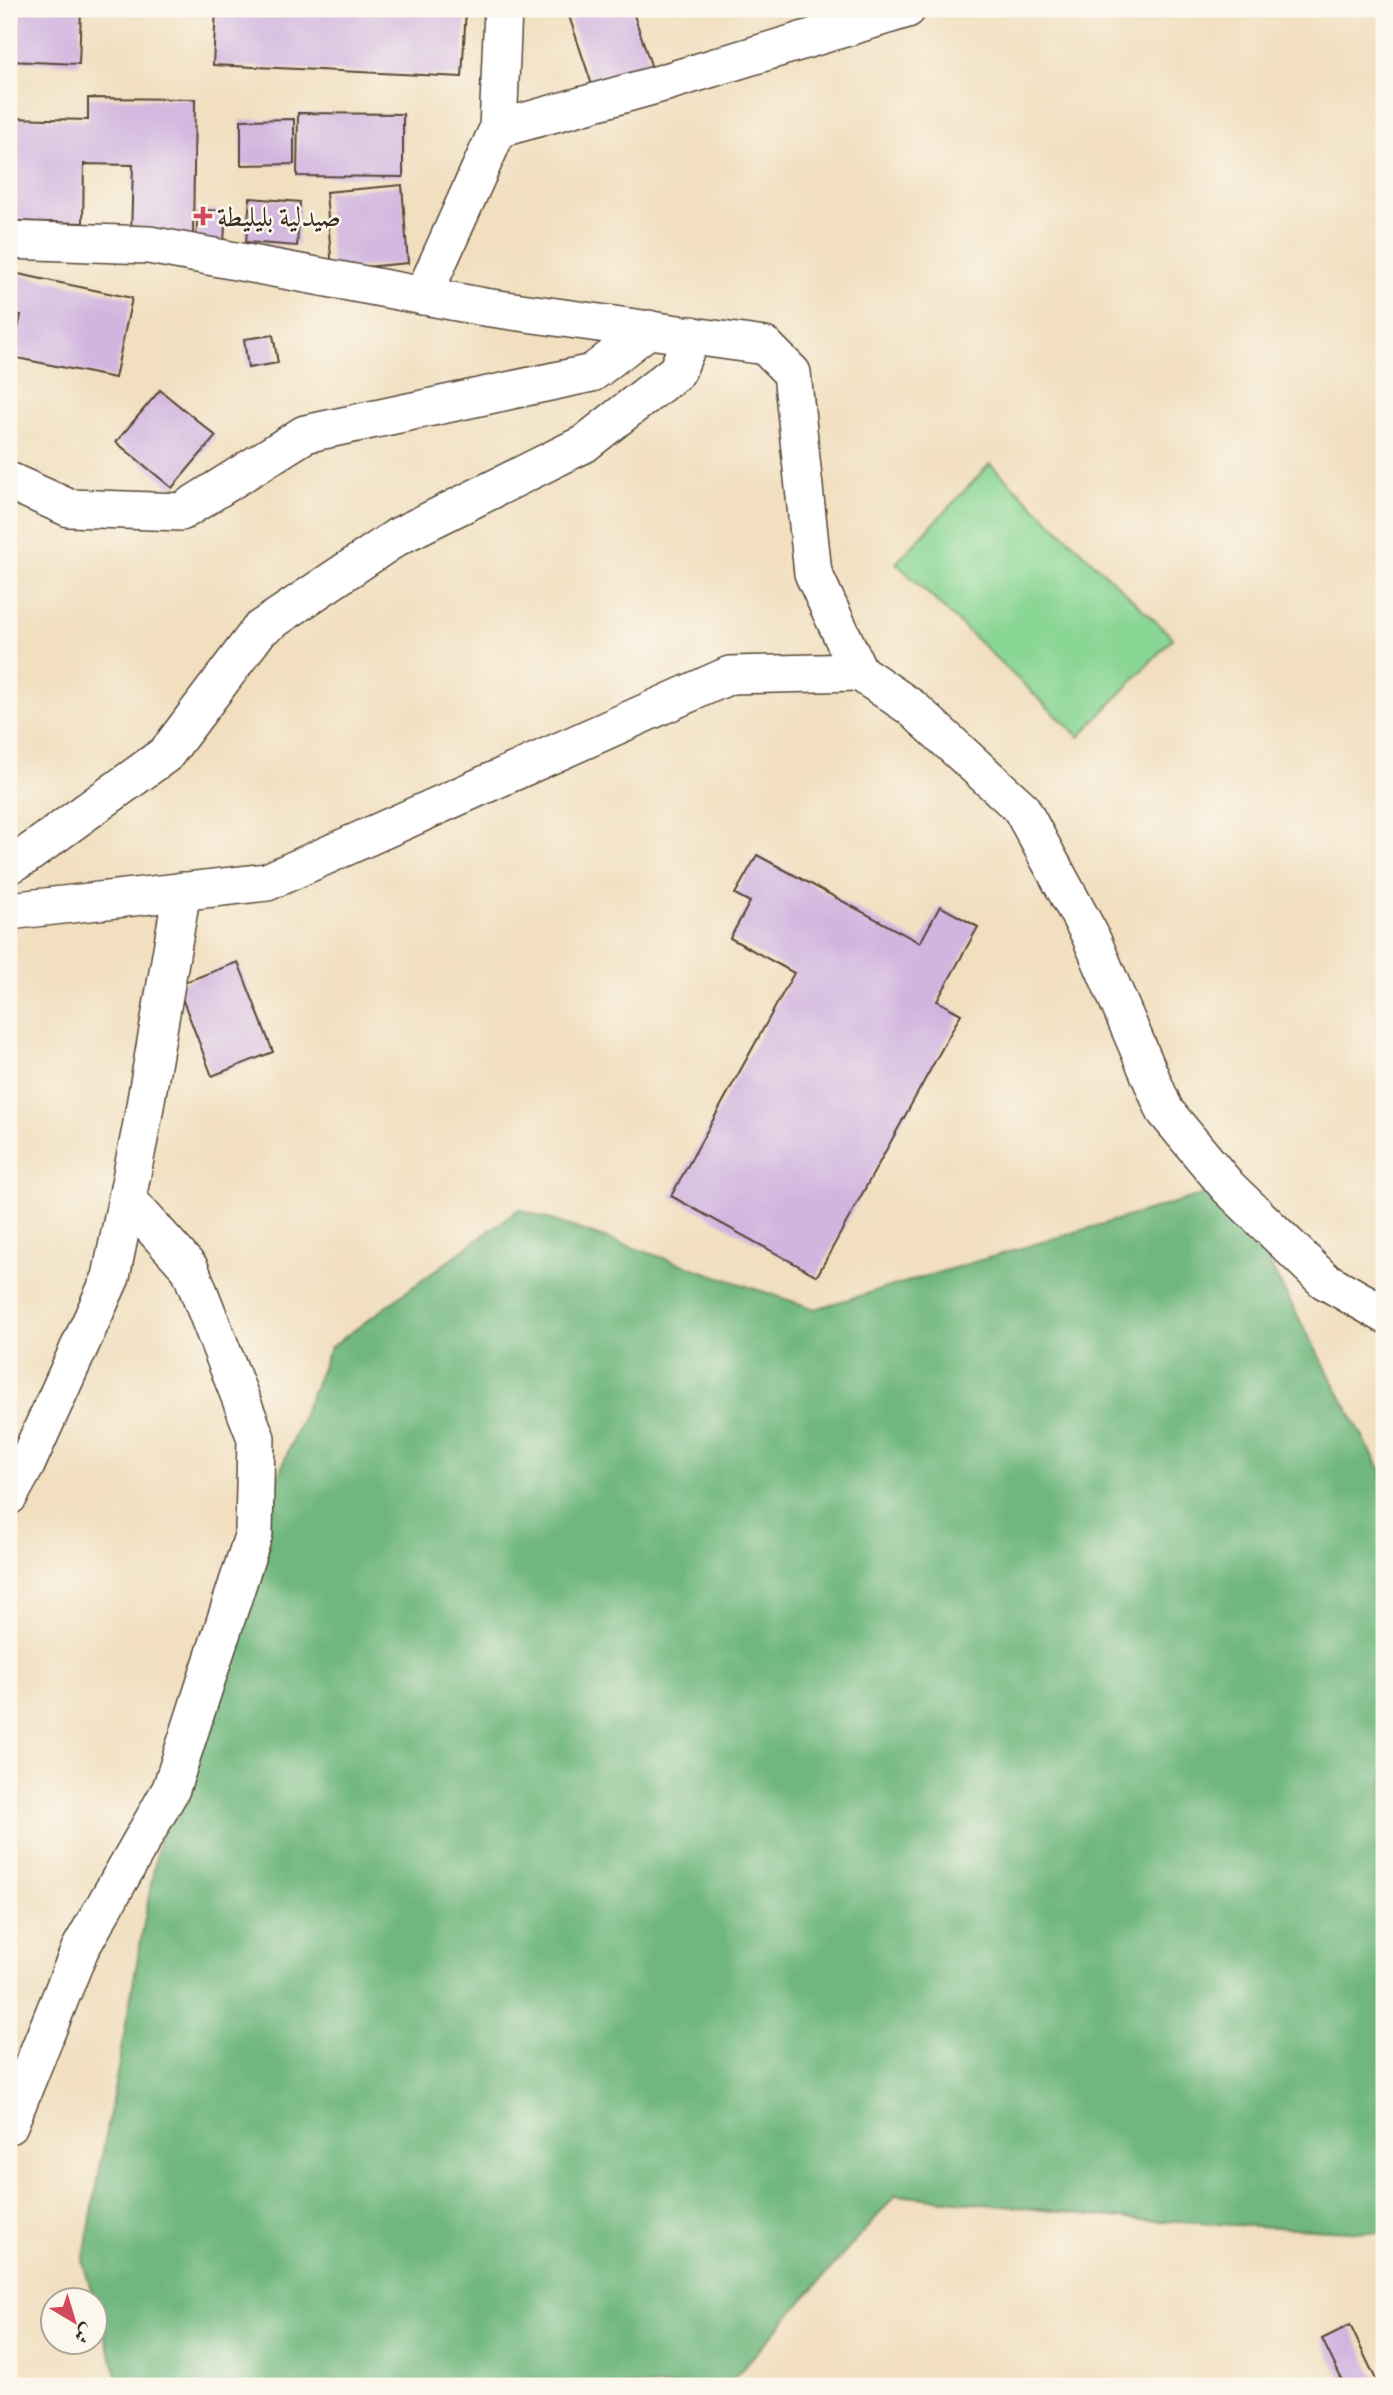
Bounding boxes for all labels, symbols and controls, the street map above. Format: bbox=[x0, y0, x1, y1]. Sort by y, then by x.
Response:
place label: صيدلية بليليطة bbox=[217, 200, 341, 235]
marker: صيدلية بليليطة bbox=[195, 208, 211, 224]
north arrow bbox=[38, 2286, 108, 2356]
text: ش bbox=[69, 2318, 98, 2348]

